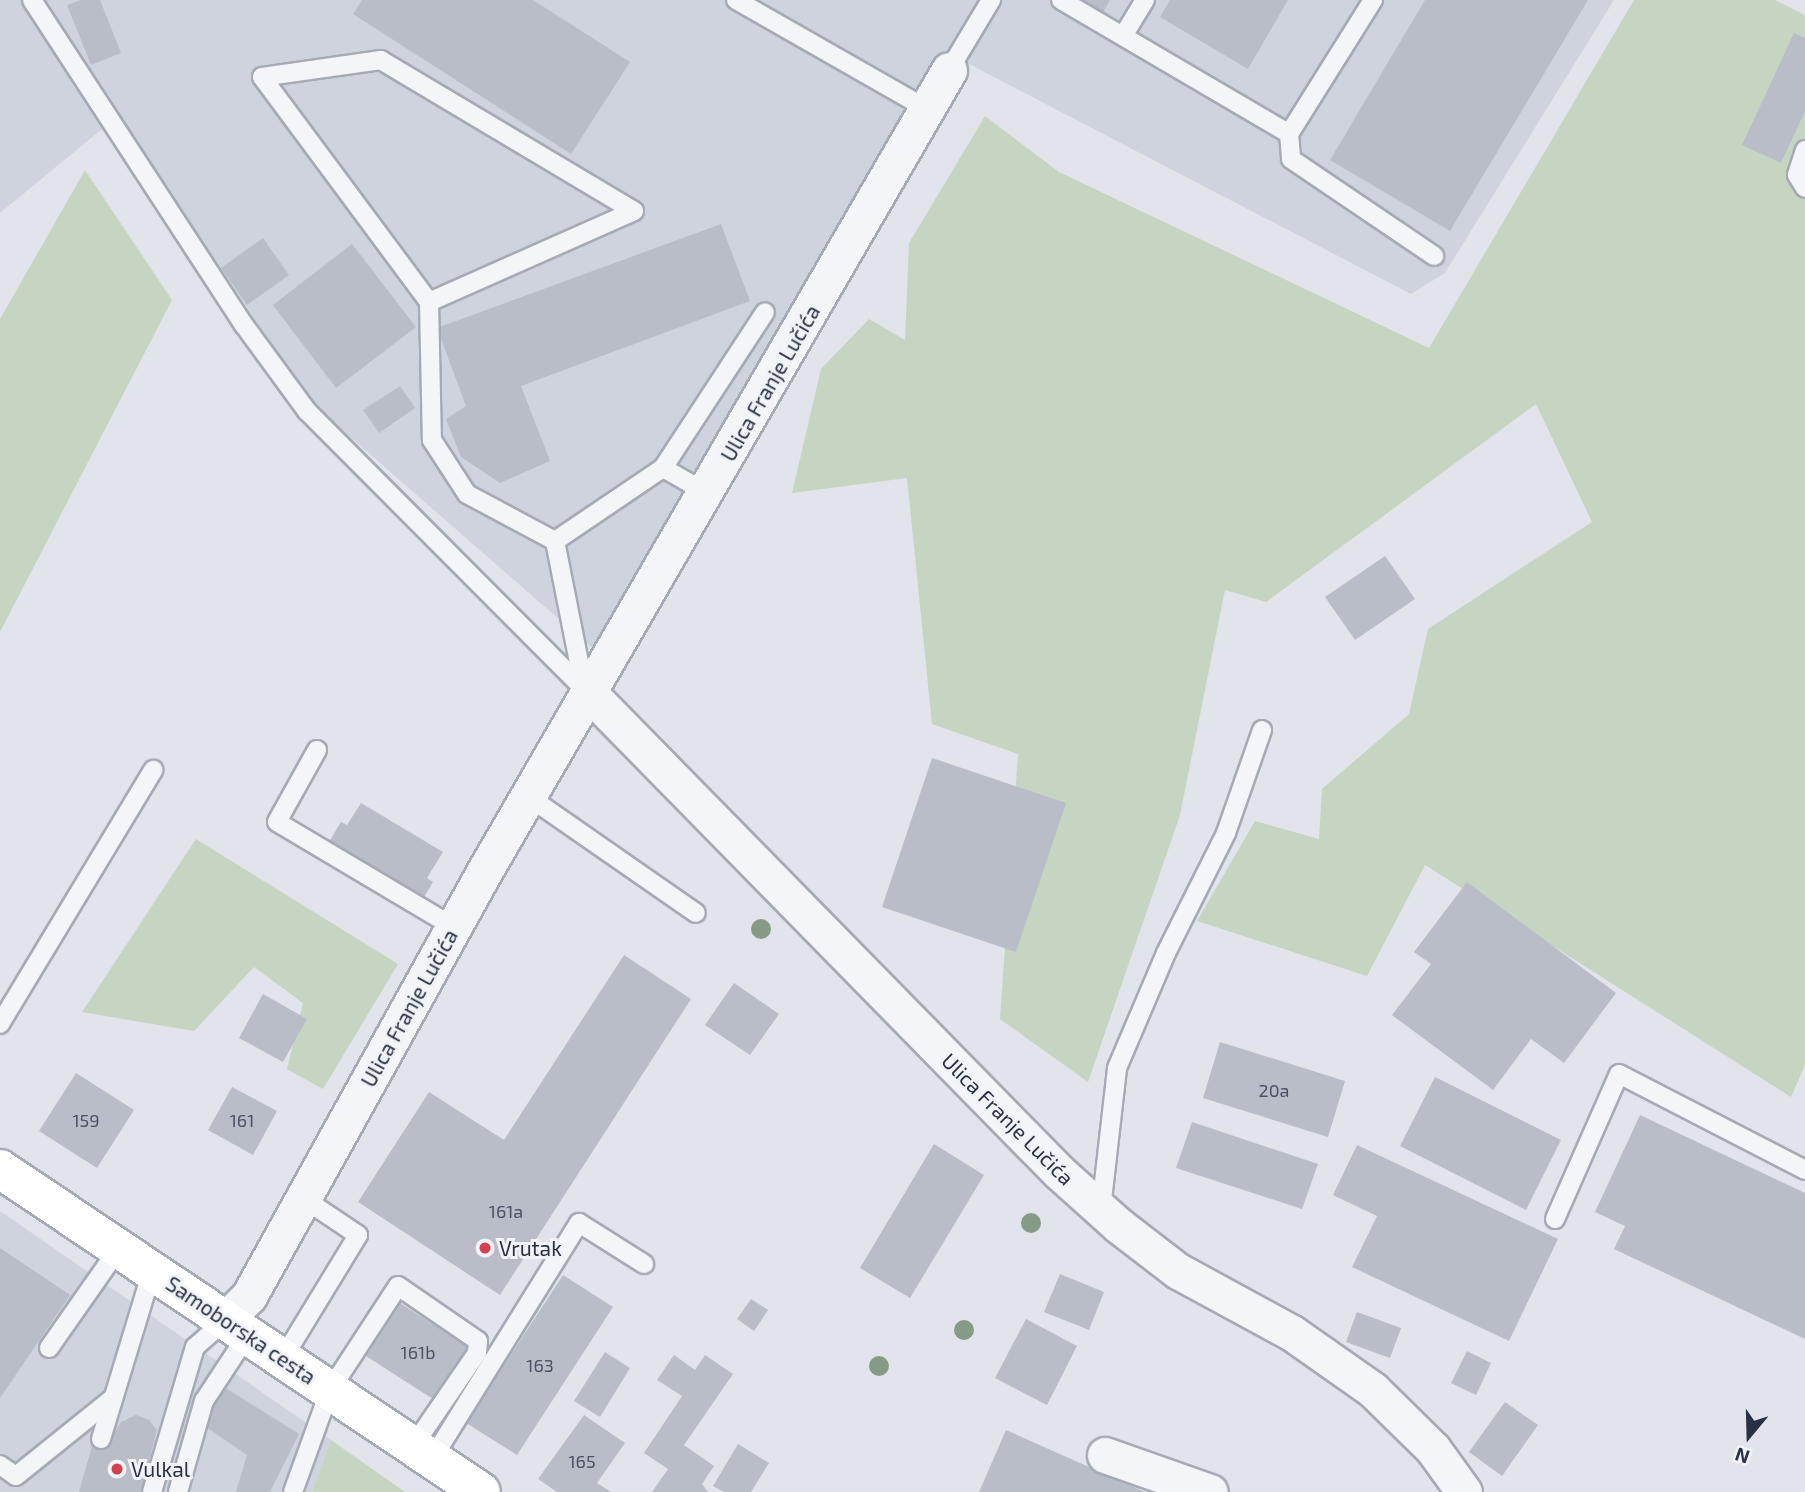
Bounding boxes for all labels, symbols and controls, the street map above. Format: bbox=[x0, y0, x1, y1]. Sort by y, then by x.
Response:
street label: Ulica Franje Lučića bbox=[715, 300, 825, 466]
street label: Ulica Franje Lučića bbox=[355, 925, 463, 1091]
street label: Ulica Franje Lučića bbox=[937, 1048, 1079, 1190]
house number: 20a bbox=[1259, 1079, 1289, 1101]
house number: 159 bbox=[72, 1109, 100, 1131]
house number: 161 bbox=[230, 1109, 254, 1131]
house number: 161a bbox=[489, 1200, 523, 1222]
place label: Vrutak bbox=[499, 1235, 562, 1261]
marker: Vrutak bbox=[477, 1240, 493, 1256]
street label: Samoborska cesta bbox=[161, 1271, 321, 1389]
house number: 161b bbox=[401, 1341, 435, 1363]
house number: 163 bbox=[526, 1354, 554, 1376]
north arrow bbox=[1714, 1401, 1784, 1471]
text: N bbox=[1732, 1443, 1752, 1469]
house number: 165 bbox=[568, 1450, 596, 1472]
place label: Vulkal bbox=[131, 1456, 190, 1482]
marker: Vulkal bbox=[109, 1461, 125, 1477]

